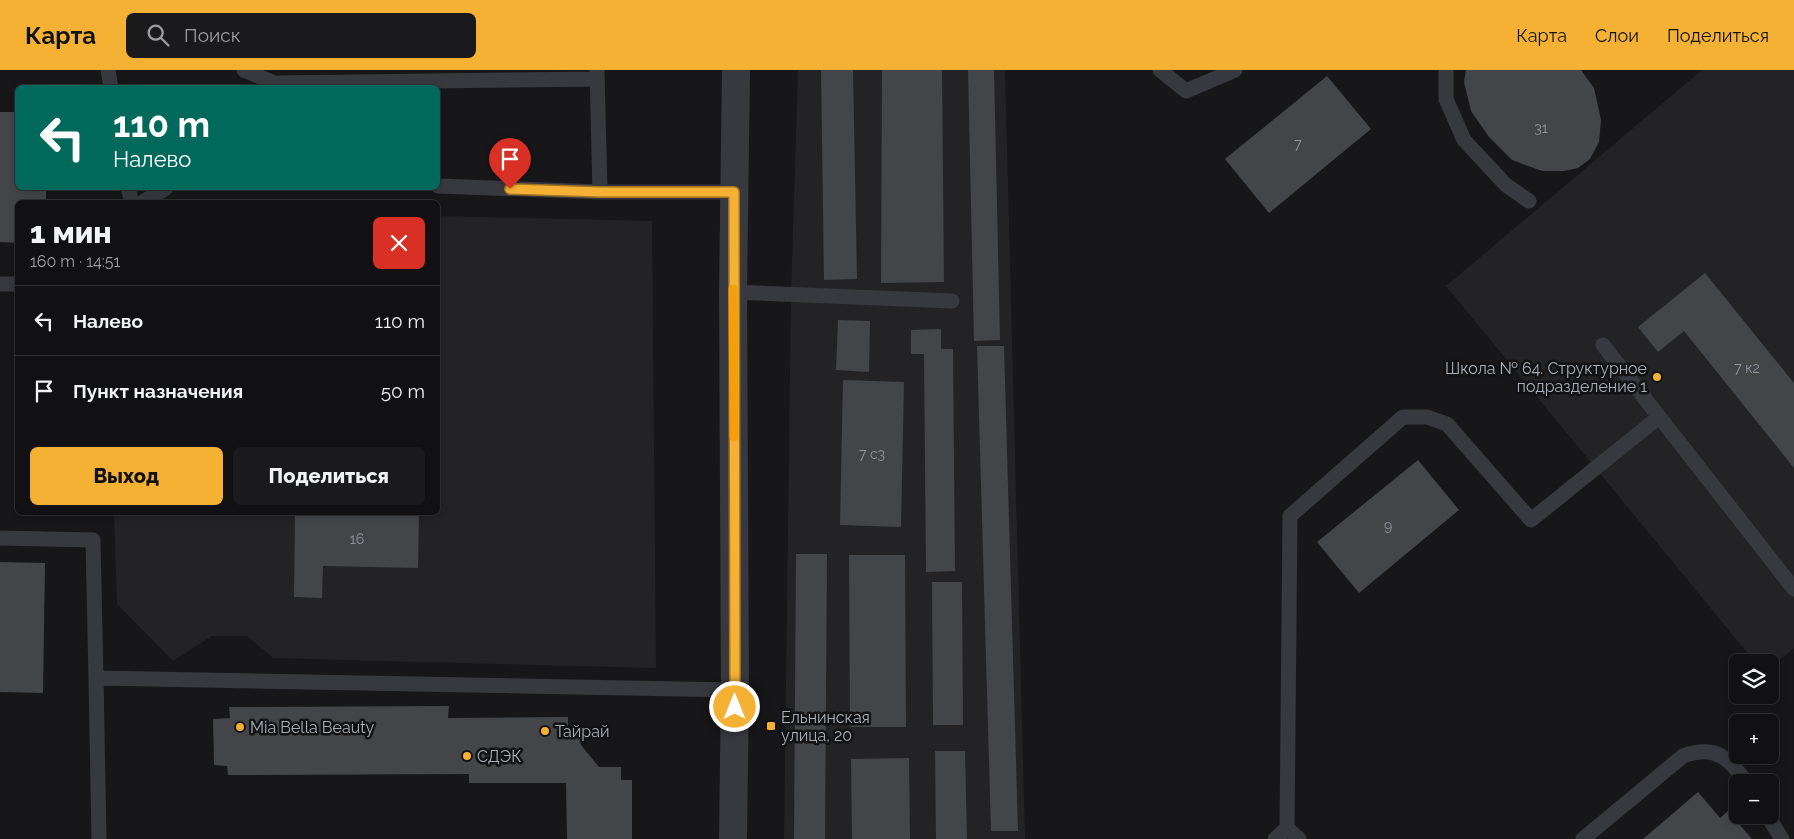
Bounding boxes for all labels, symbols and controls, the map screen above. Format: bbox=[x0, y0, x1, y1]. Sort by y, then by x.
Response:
search box bbox=[126, 13, 476, 58]
text: Карта bbox=[25, 21, 96, 50]
icon: search bbox=[144, 21, 172, 49]
text: Поиск bbox=[184, 24, 241, 46]
text: Карта bbox=[1516, 25, 1567, 46]
text: Слои bbox=[1595, 25, 1639, 46]
text: Поделиться bbox=[1667, 25, 1769, 46]
text: 110 m bbox=[113, 104, 210, 145]
icon: left bbox=[30, 105, 95, 170]
house number: 31 bbox=[1534, 120, 1548, 136]
house number: 7 bbox=[1294, 136, 1302, 152]
pin bbox=[489, 138, 531, 189]
icon: arrive bbox=[496, 145, 524, 173]
text: Налево bbox=[113, 146, 191, 172]
text: 1 мин bbox=[30, 215, 112, 250]
button: close bbox=[373, 217, 425, 269]
text: 160 m · 14:51 bbox=[30, 252, 120, 271]
icon: left bbox=[30, 307, 58, 335]
text: Налево bbox=[73, 310, 143, 332]
text: 110 m bbox=[375, 310, 425, 332]
place label: Школа № 64. Структурное подразделение 1 bbox=[1445, 359, 1647, 396]
house number: 7 к2 bbox=[1734, 360, 1760, 376]
marker: Школа № 64. Структурное подразделение 1 bbox=[1651, 371, 1663, 383]
icon: arrive bbox=[30, 377, 58, 405]
text: Пункт назначения bbox=[73, 380, 243, 402]
text: 50 m bbox=[381, 380, 425, 402]
house number: 7 с3 bbox=[859, 446, 885, 462]
button: Выход bbox=[30, 447, 223, 505]
button: Поделиться bbox=[233, 447, 425, 505]
house number: 9 bbox=[1384, 518, 1392, 534]
house number: 16 bbox=[350, 531, 364, 547]
map controls bbox=[1729, 654, 1779, 824]
button: layers bbox=[1729, 654, 1779, 704]
position arrow bbox=[708, 680, 760, 732]
place label: Ельнинская улица, 20 bbox=[781, 708, 870, 745]
button: + bbox=[1729, 714, 1779, 764]
place label: Mia Bella Beauty bbox=[250, 718, 375, 737]
marker: Ельнинская улица, 20 bbox=[765, 720, 777, 732]
marker: Mia Bella Beauty bbox=[234, 721, 246, 733]
place label: Тайрай bbox=[555, 722, 609, 741]
marker: Тайрай bbox=[539, 725, 551, 737]
place label: СДЭК bbox=[477, 747, 521, 766]
marker: СДЭК bbox=[461, 750, 473, 762]
button: − bbox=[1729, 774, 1779, 824]

